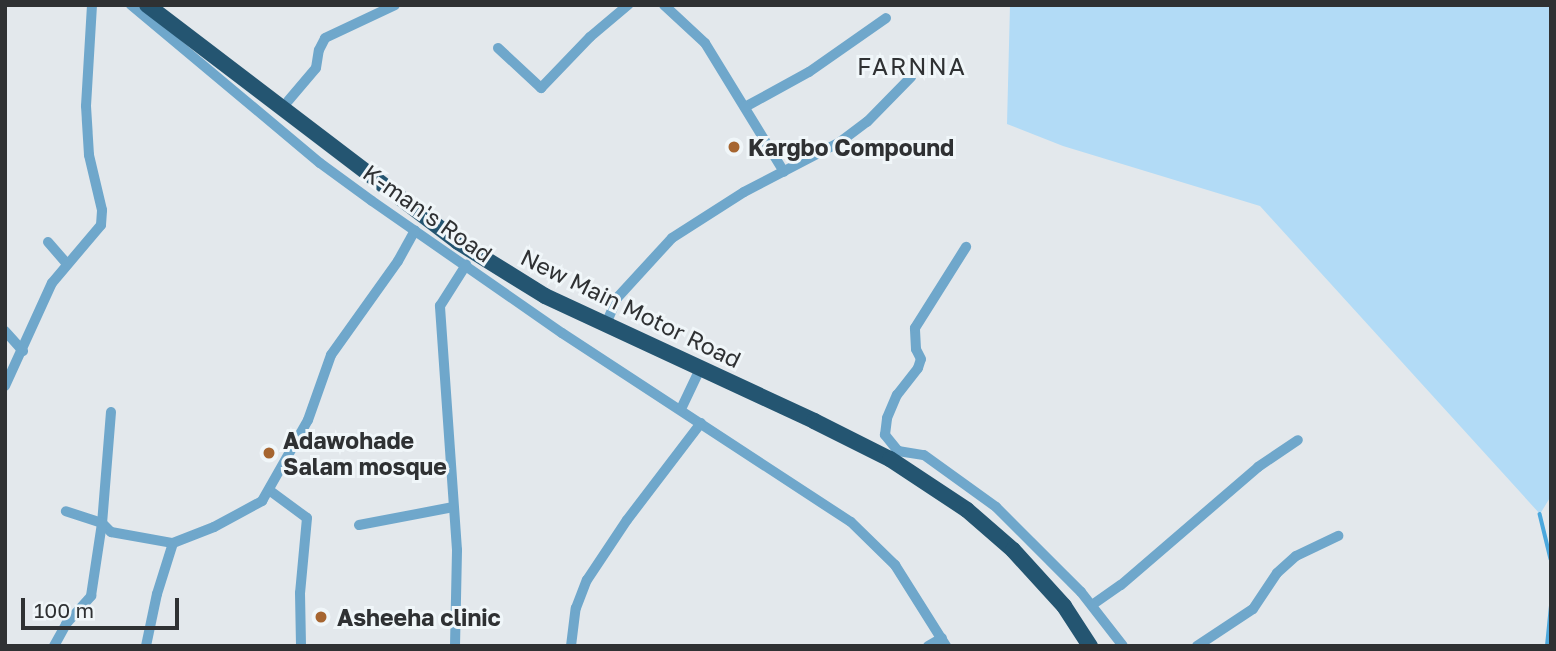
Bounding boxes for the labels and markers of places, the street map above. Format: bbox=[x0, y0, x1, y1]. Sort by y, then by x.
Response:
place label: Kargbo Compound bbox=[748, 133, 954, 161]
marker: Kargbo Compound bbox=[726, 139, 742, 155]
place label: Adawohade Salam mosque bbox=[283, 426, 447, 480]
marker: Adawohade Salam mosque bbox=[261, 445, 277, 461]
place label: Asheeha clinic bbox=[337, 603, 501, 631]
marker: Asheeha clinic bbox=[311, 607, 331, 627]

